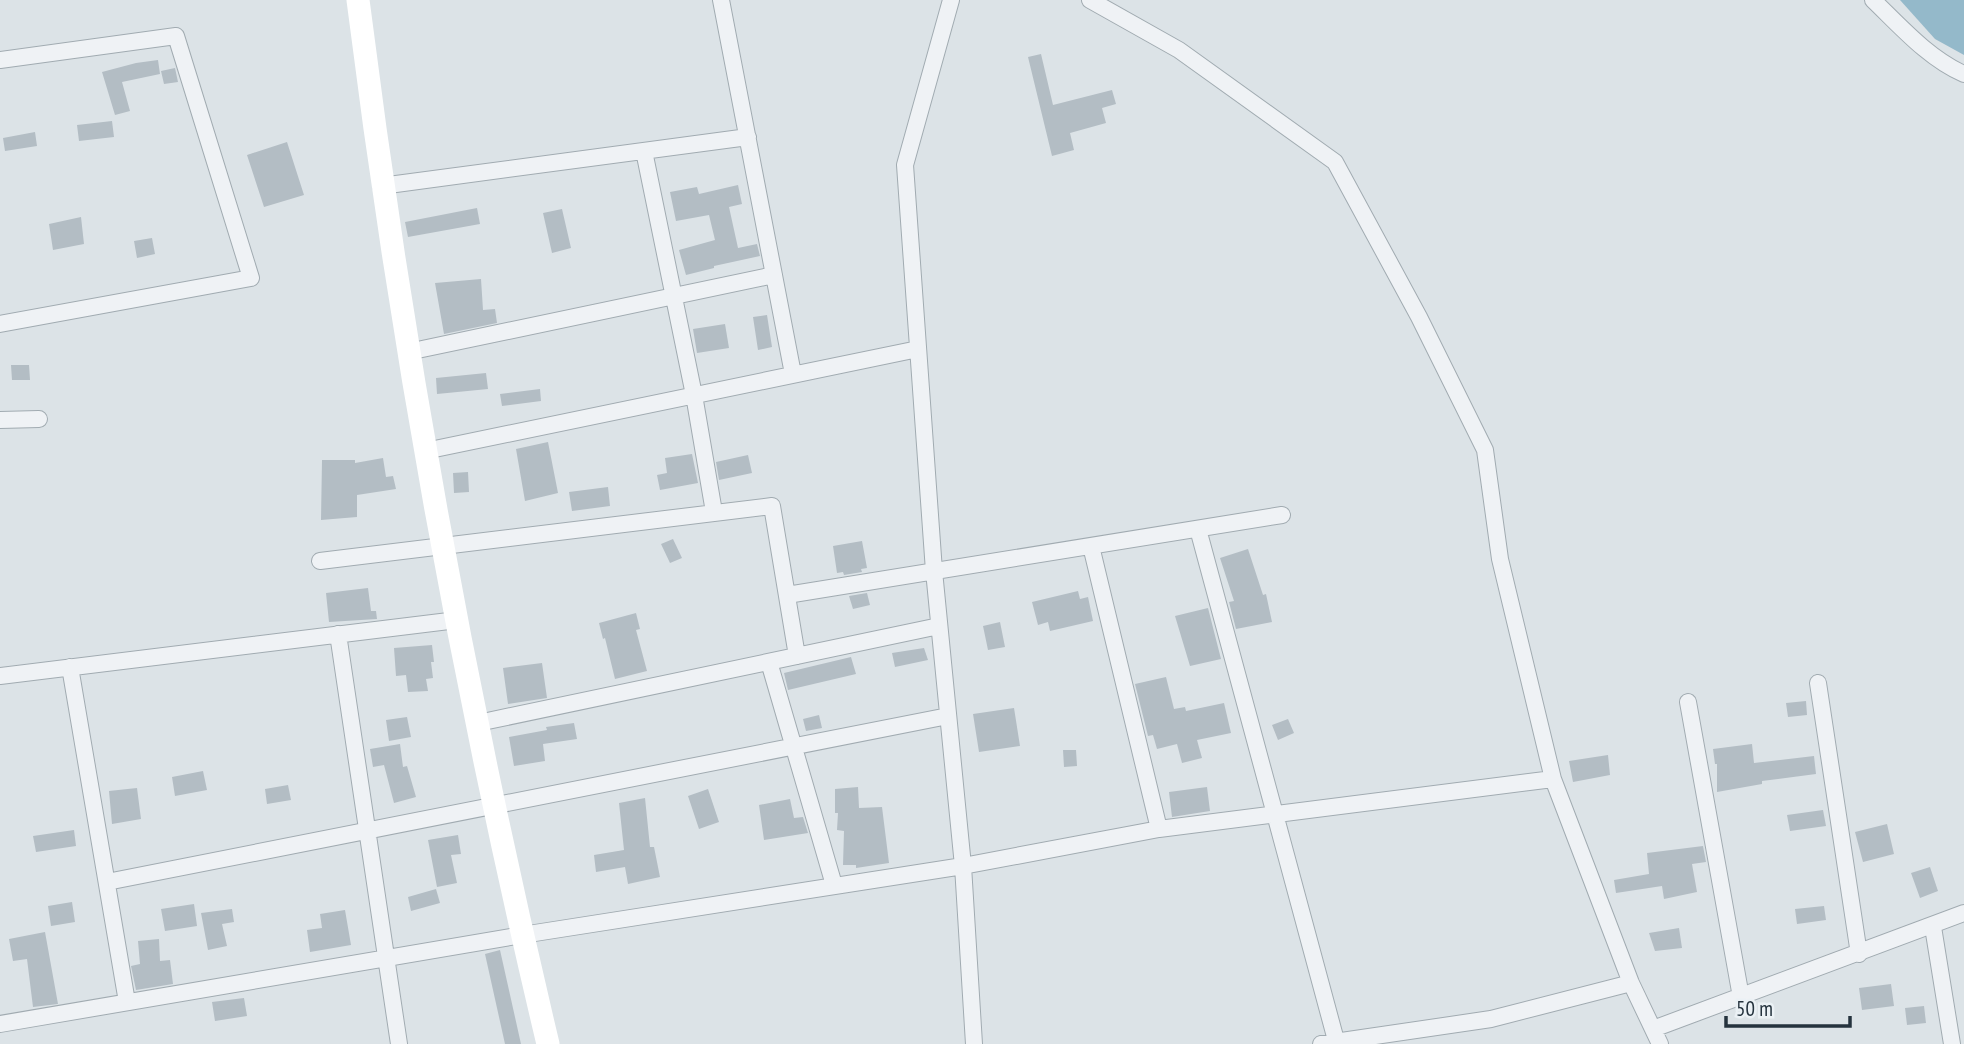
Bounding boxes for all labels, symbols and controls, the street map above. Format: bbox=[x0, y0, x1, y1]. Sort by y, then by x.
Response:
scale bar bbox=[1726, 984, 1850, 1028]
text: 50 m bbox=[1736, 995, 1773, 1022]

